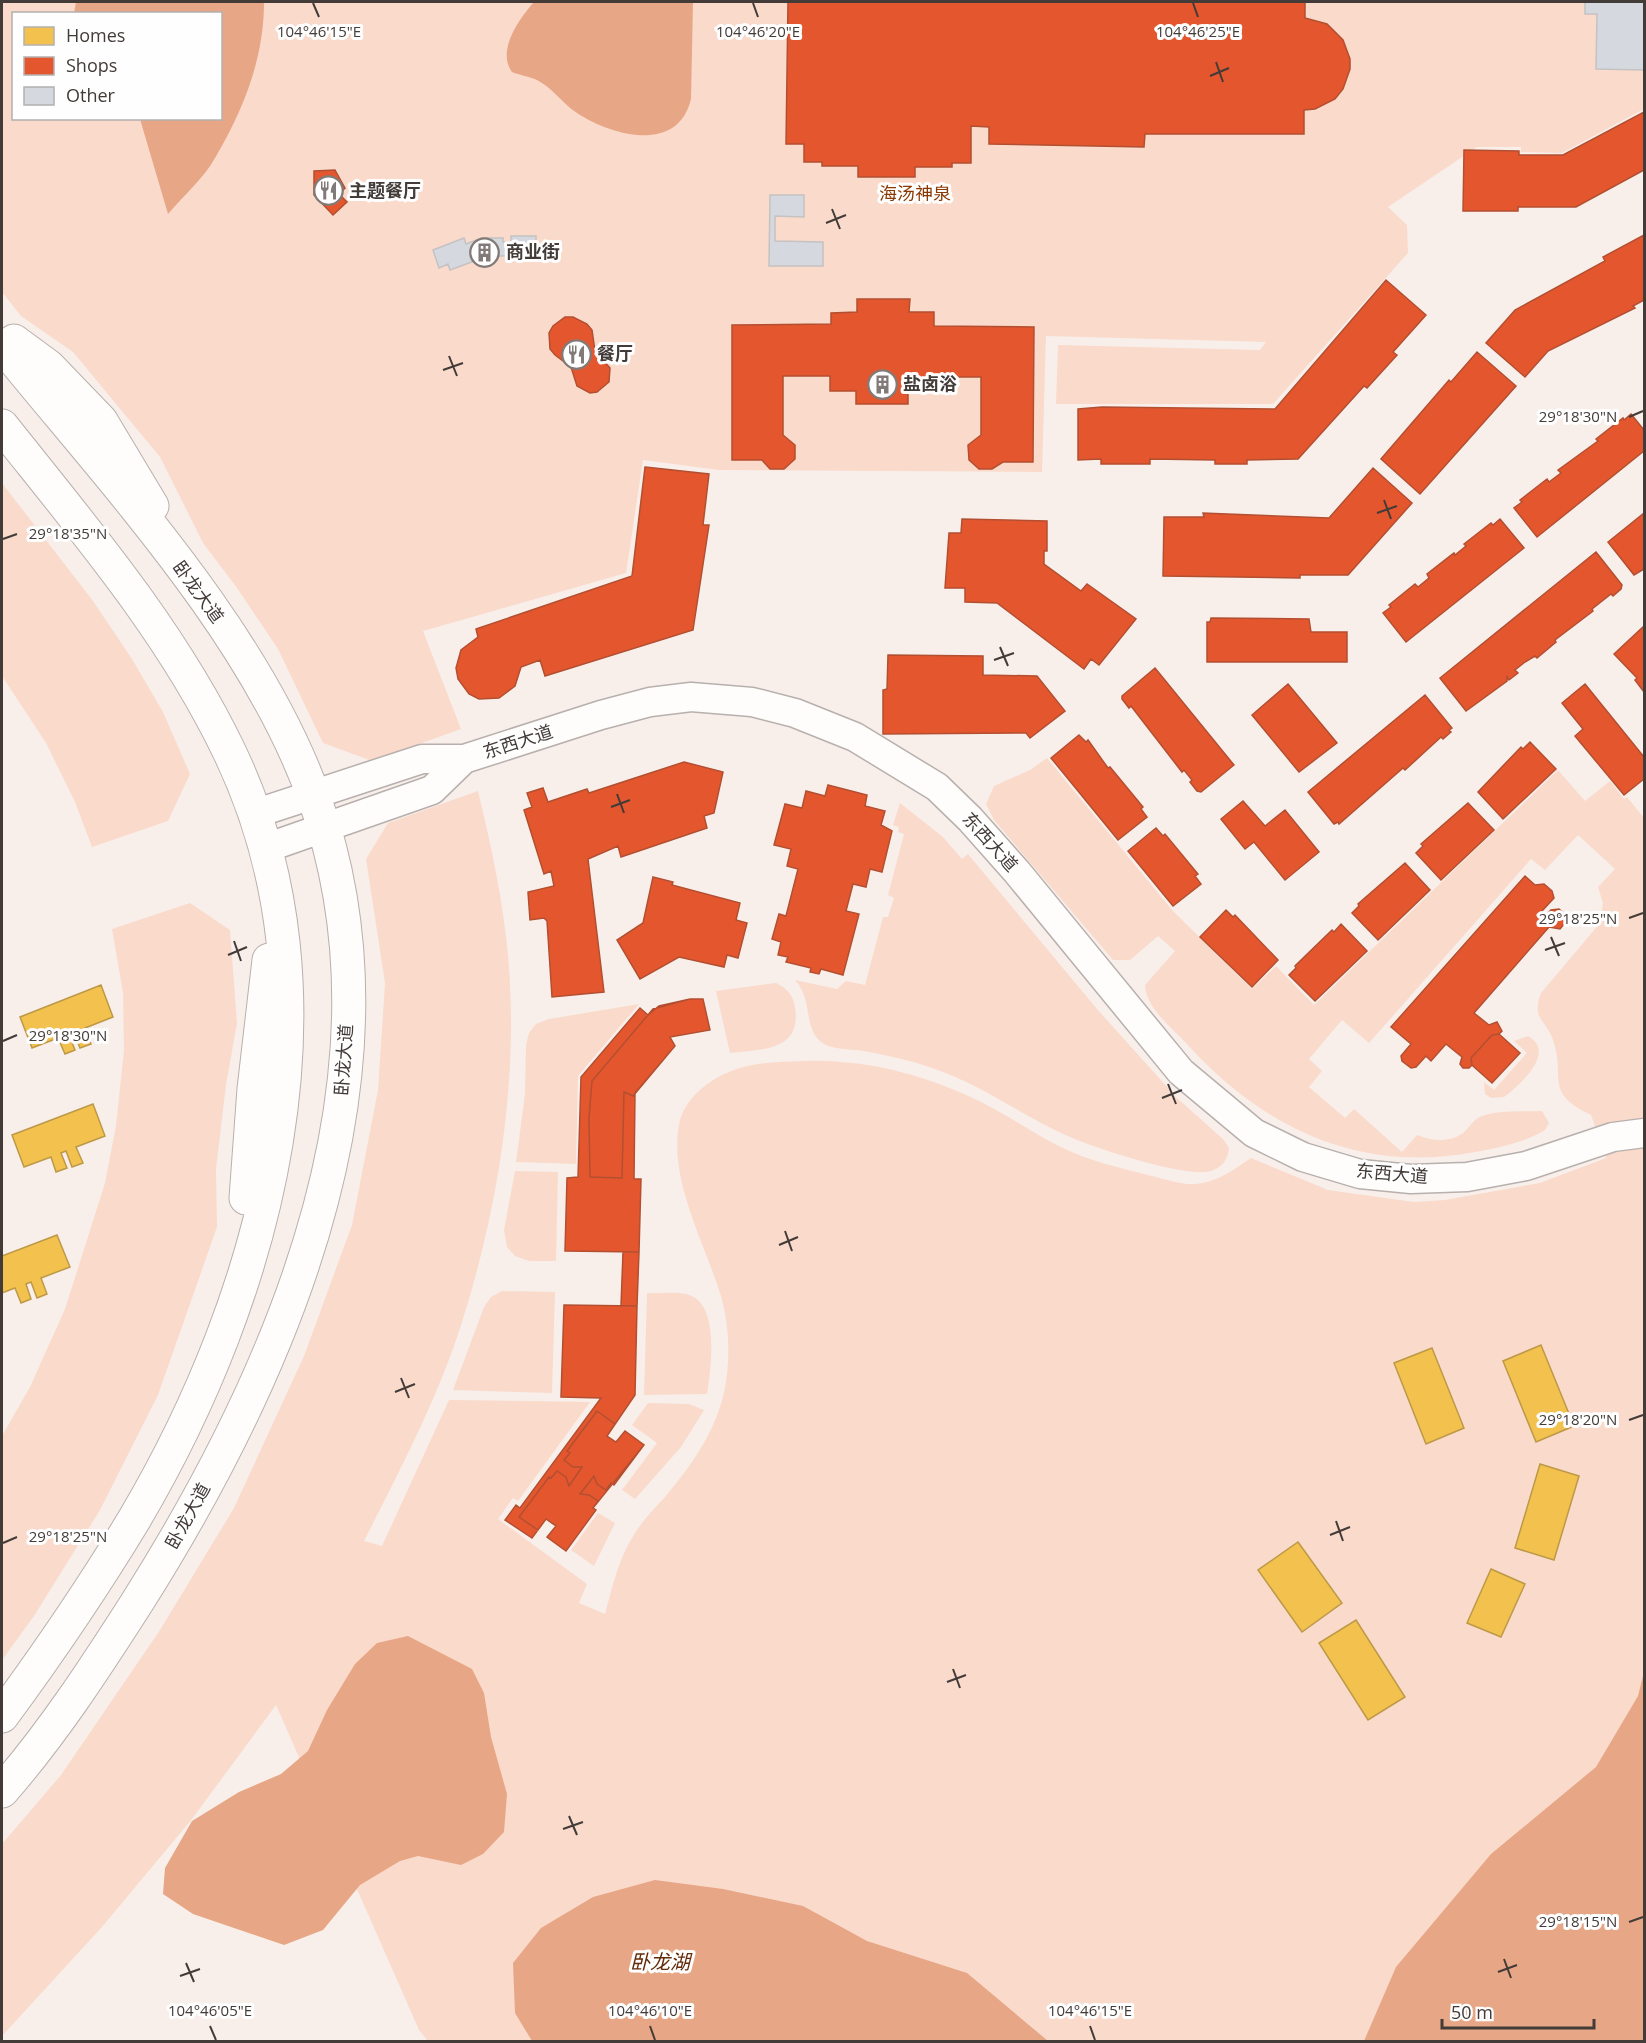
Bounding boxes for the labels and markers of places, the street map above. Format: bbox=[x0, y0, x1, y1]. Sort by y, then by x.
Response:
restaurant icon: 主题餐厅 bbox=[312, 175, 344, 207]
place label: 主题餐厅 bbox=[349, 178, 421, 202]
building icon: 商业街 bbox=[469, 236, 501, 268]
place label: 商业街 bbox=[506, 239, 560, 263]
restaurant icon: 餐厅 bbox=[560, 338, 592, 370]
place label: 餐厅 bbox=[597, 341, 633, 365]
building icon: 盐卤浴 bbox=[866, 368, 898, 400]
place label: 盐卤浴 bbox=[903, 371, 957, 395]

